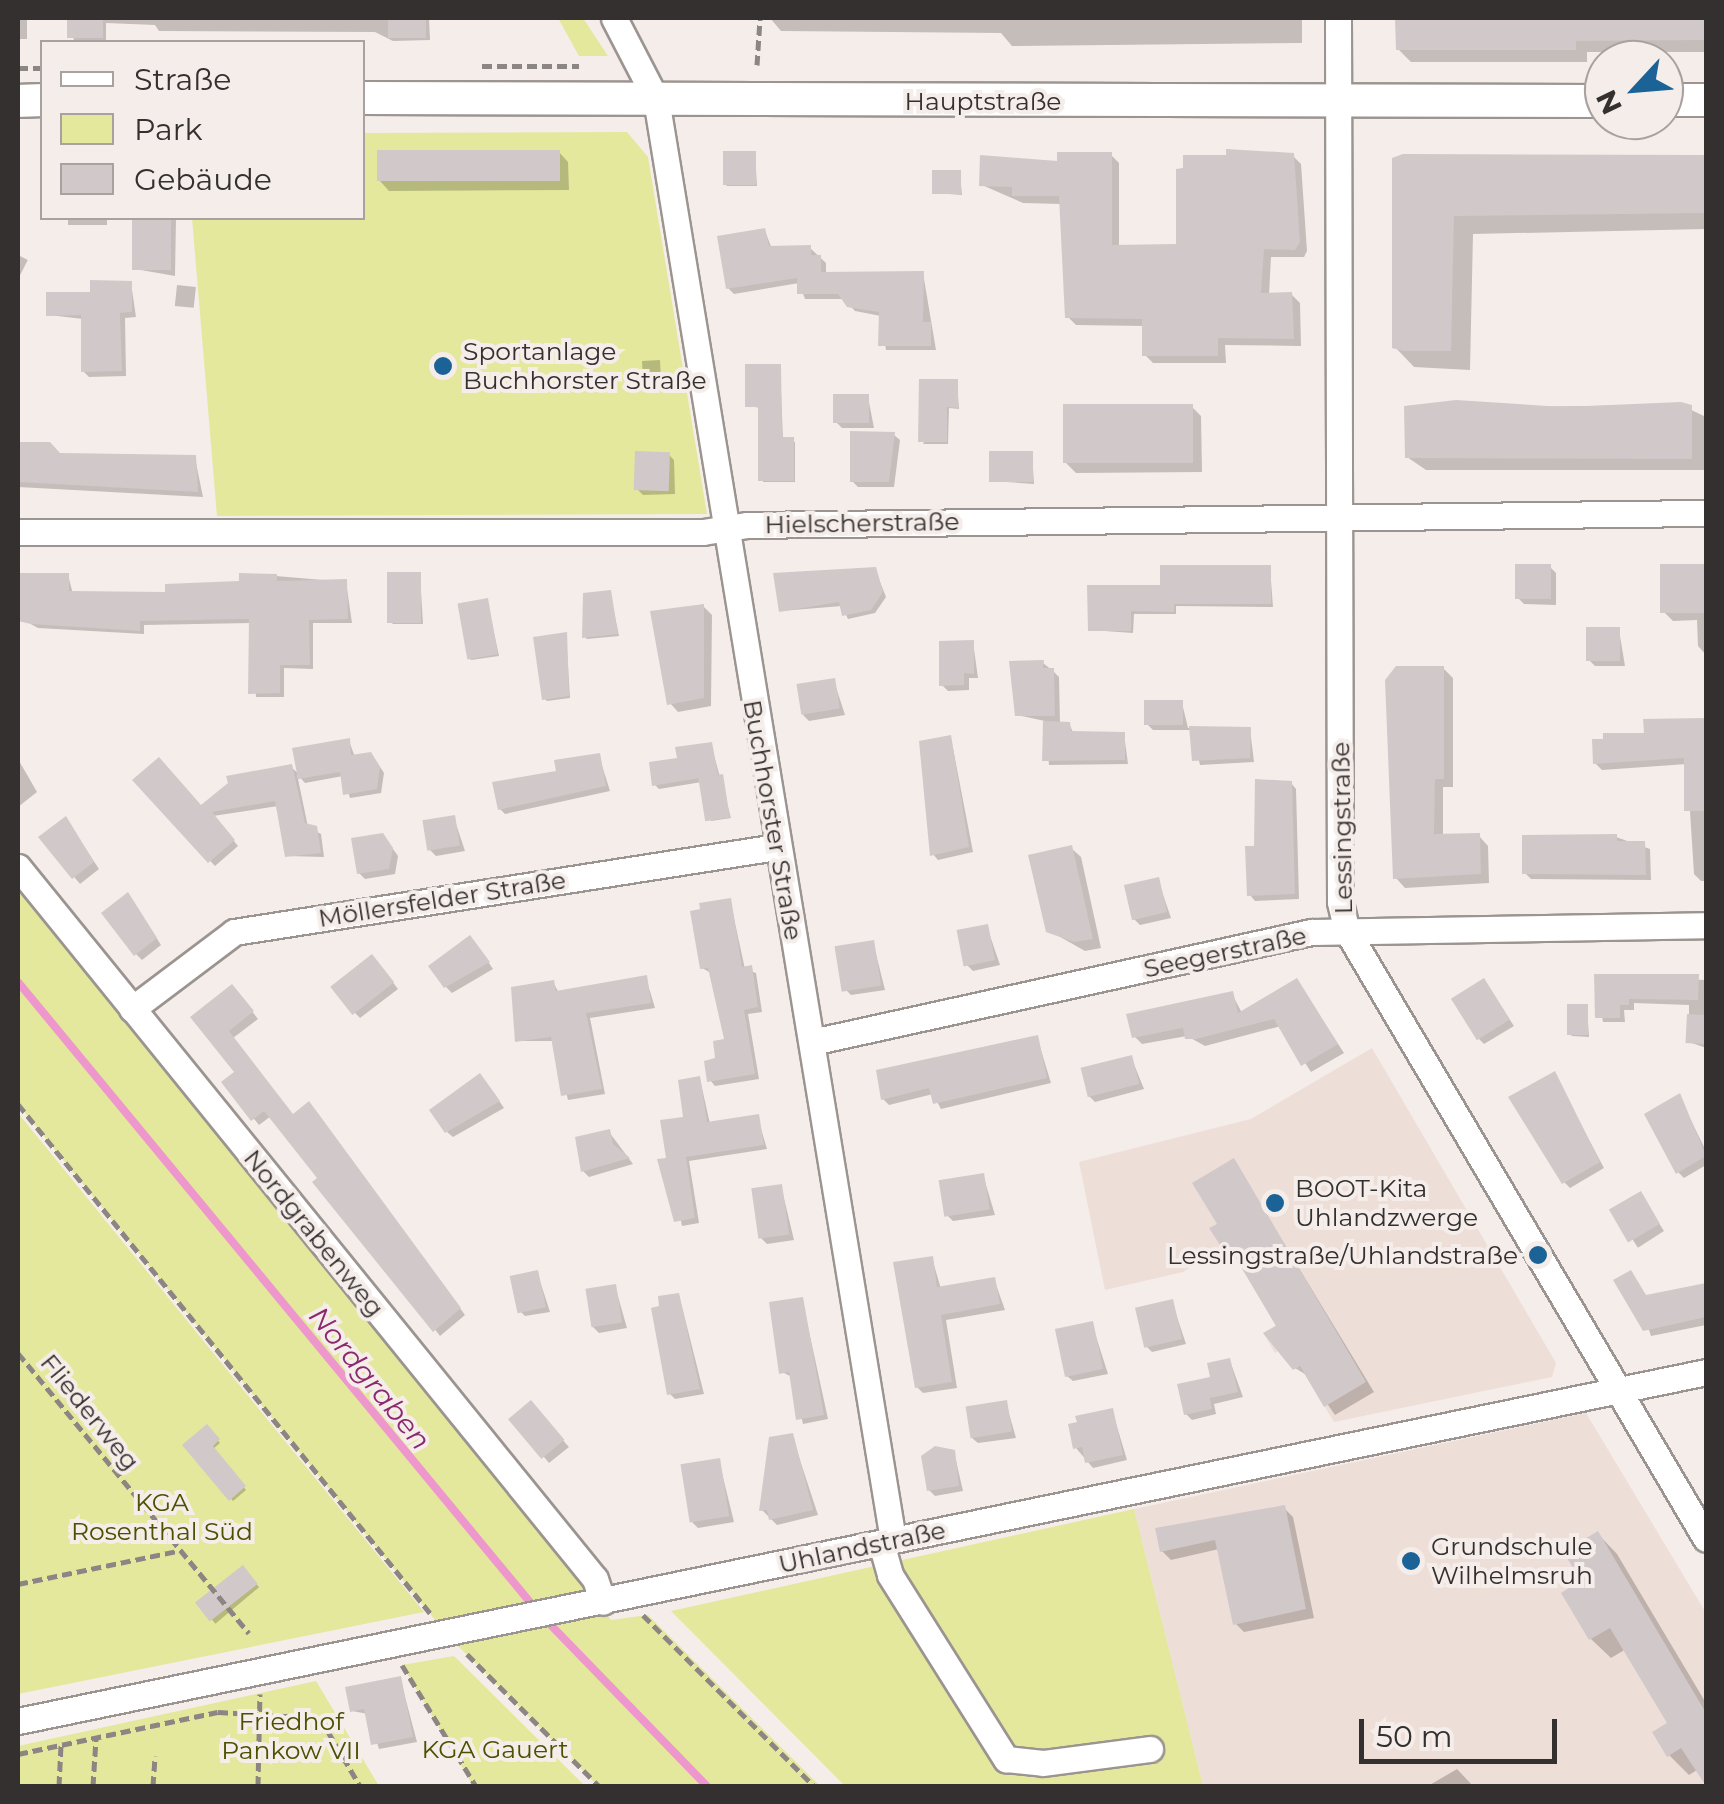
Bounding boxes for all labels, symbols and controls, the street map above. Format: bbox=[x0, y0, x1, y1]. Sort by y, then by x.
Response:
legend bbox=[40, 40, 365, 220]
north arrow bbox=[1584, 40, 1684, 140]
text: Straße bbox=[134, 61, 231, 98]
text: N bbox=[1589, 85, 1629, 120]
street label: Hauptstraße bbox=[905, 86, 1061, 116]
text: Park bbox=[134, 111, 203, 148]
text: Gebäude bbox=[134, 161, 272, 198]
place label: Sportanlage Buchhorster Straße bbox=[463, 337, 707, 396]
marker: Sportanlage Buchhorster Straße bbox=[432, 355, 454, 377]
street label: Hielscherstraße bbox=[764, 506, 960, 540]
street label: Buchhorster Straße bbox=[737, 697, 809, 943]
street label: Lessingstraße bbox=[1325, 741, 1359, 915]
street label: Möllersfelder Straße bbox=[316, 865, 568, 933]
street label: Seegerstraße bbox=[1141, 920, 1309, 984]
street label: Nordgrabenweg bbox=[238, 1143, 390, 1323]
place label: BOOT-Kita Uhlandzwerge bbox=[1295, 1174, 1478, 1233]
marker: BOOT-Kita Uhlandzwerge bbox=[1264, 1192, 1286, 1214]
place label: Lessingstraße/Uhlandstraße bbox=[1167, 1240, 1518, 1270]
marker: Lessingstraße/Uhlandstraße bbox=[1527, 1244, 1549, 1266]
water label: Nordgraben bbox=[302, 1300, 438, 1456]
street label: Fliederweg bbox=[34, 1348, 146, 1476]
park label: KGA Rosenthal Süd bbox=[71, 1488, 253, 1547]
street label: Uhlandstraße bbox=[776, 1515, 948, 1579]
place label: Grundschule Wilhelmsruh bbox=[1431, 1532, 1593, 1591]
marker: Grundschule Wilhelmsruh bbox=[1400, 1550, 1422, 1572]
scale bar bbox=[1364, 1699, 1562, 1761]
park label: Friedhof Pankow VII bbox=[221, 1707, 361, 1766]
text: 50 m bbox=[1376, 1718, 1453, 1755]
park label: KGA Gauert bbox=[421, 1734, 569, 1764]

